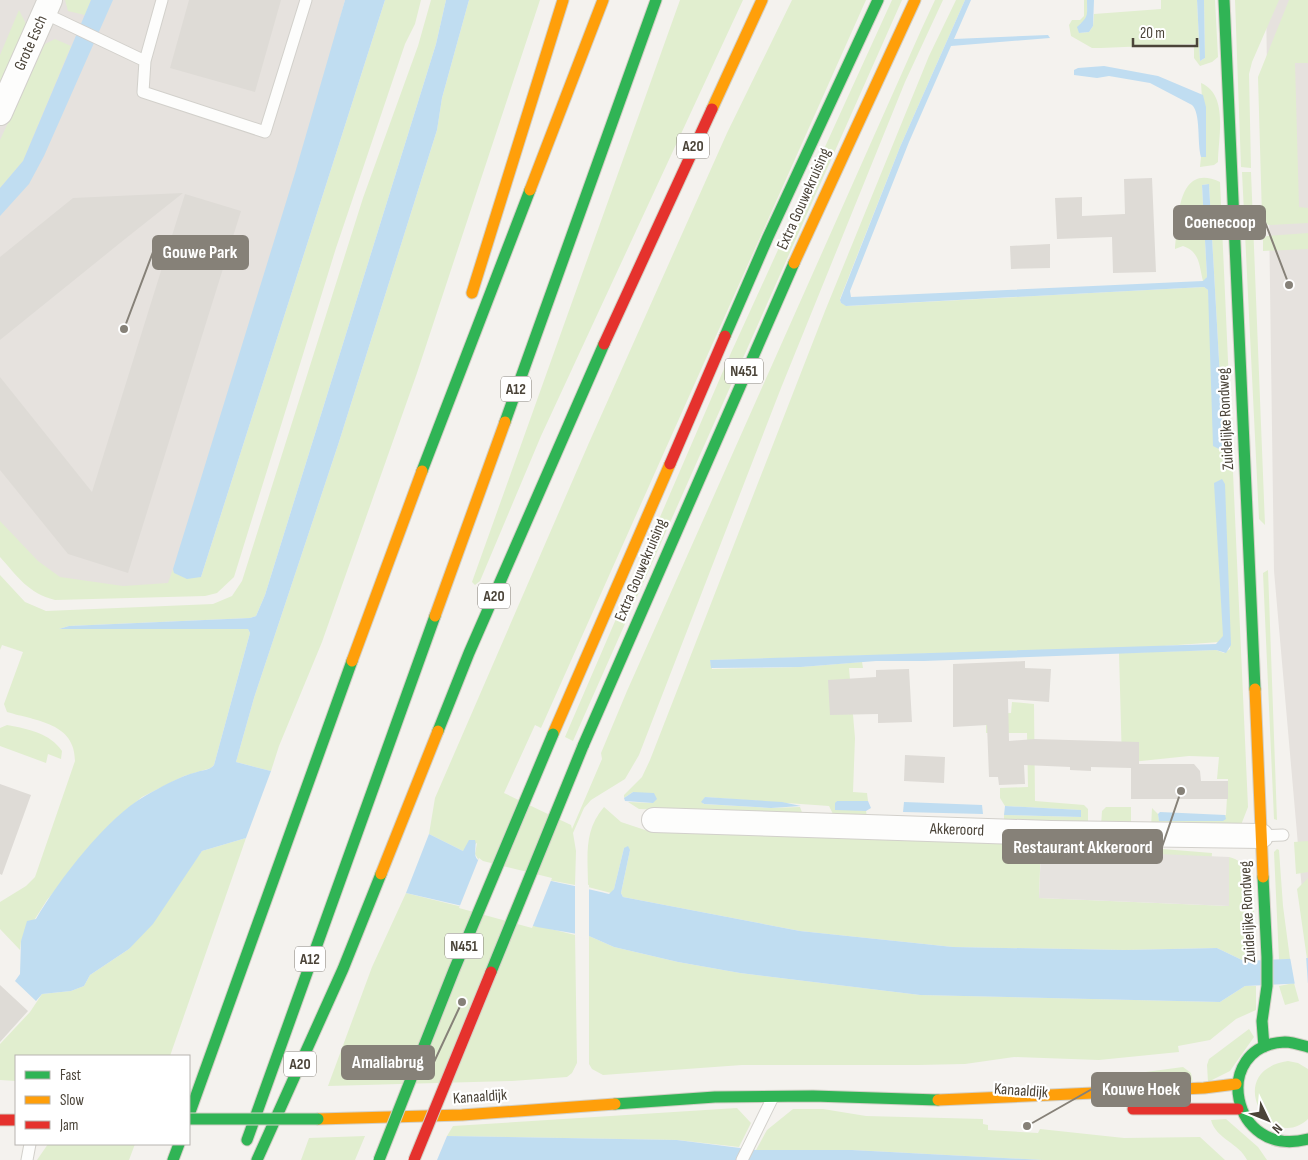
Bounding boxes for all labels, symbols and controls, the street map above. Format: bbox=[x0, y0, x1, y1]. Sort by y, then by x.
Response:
street label: Grote Esch bbox=[10, 13, 52, 73]
scale bar bbox=[1133, 15, 1197, 47]
text: 20 m bbox=[1140, 24, 1165, 43]
road number: A20 bbox=[677, 134, 709, 158]
street label: Extra Gouwekruising bbox=[773, 145, 835, 253]
callout: Coenecoop bbox=[1174, 206, 1265, 239]
text: Coenecoop bbox=[1184, 212, 1256, 233]
callout: Gouwe Park bbox=[153, 236, 248, 269]
text: Gouwe Park bbox=[163, 242, 238, 263]
road number: N451 bbox=[725, 358, 763, 384]
street label: Zuidelijke Rondweg bbox=[1214, 367, 1238, 471]
road number: A12 bbox=[501, 376, 531, 402]
street label: Extra Gouwekruising bbox=[611, 516, 671, 624]
road number: A20 bbox=[478, 584, 510, 608]
street label: Akkeroord bbox=[929, 820, 984, 840]
callout: Restaurant Akkeroord bbox=[1003, 830, 1162, 863]
text: Restaurant Akkeroord bbox=[1013, 837, 1153, 858]
street label: Zuidelijke Rondweg bbox=[1236, 860, 1260, 964]
road number: N451 bbox=[445, 934, 483, 958]
road number: A12 bbox=[295, 946, 325, 972]
callout: Amaliabrug bbox=[342, 1046, 434, 1079]
road number: A20 bbox=[284, 1052, 316, 1076]
text: Amaliabrug bbox=[351, 1052, 424, 1073]
legend bbox=[15, 1055, 190, 1145]
text: Fast bbox=[60, 1066, 82, 1085]
callout: Kouwe Hoek bbox=[1092, 1073, 1190, 1106]
text: Kouwe Hoek bbox=[1102, 1079, 1181, 1100]
street label: Kanaaldijk bbox=[993, 1080, 1049, 1102]
street label: Kanaaldijk bbox=[452, 1086, 508, 1108]
text: Slow bbox=[60, 1091, 84, 1110]
north arrow bbox=[1243, 1095, 1293, 1145]
text: Jam bbox=[59, 1116, 78, 1135]
text: N bbox=[1268, 1120, 1286, 1137]

